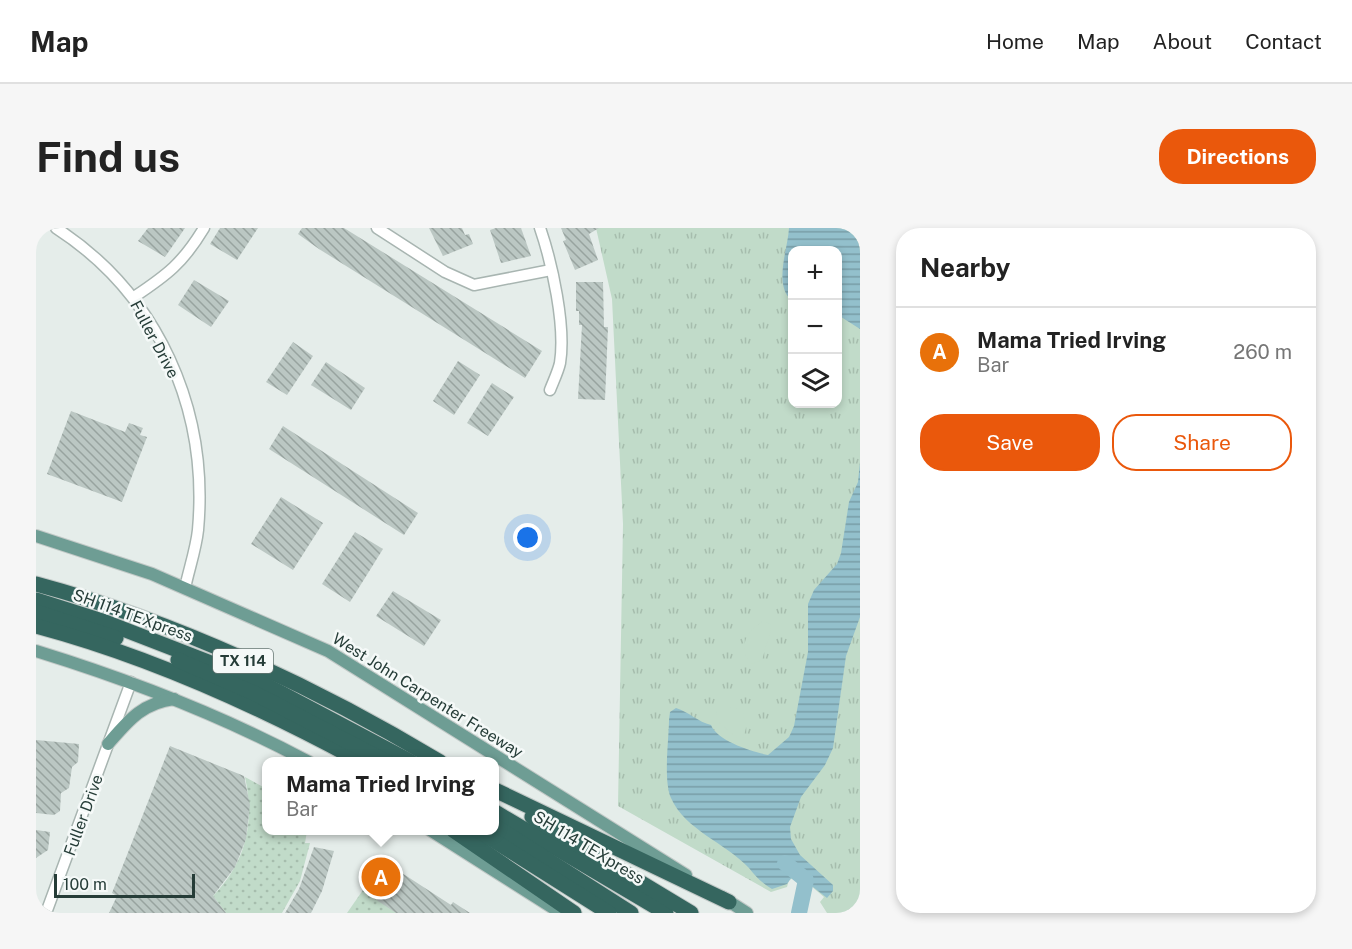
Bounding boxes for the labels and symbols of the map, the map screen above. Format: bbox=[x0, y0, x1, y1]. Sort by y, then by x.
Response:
street label: Fuller Drive bbox=[126, 297, 183, 381]
your location bbox=[513, 523, 542, 552]
street label: SH 114 TEXpress bbox=[71, 585, 195, 646]
street label: West John Carpenter Freeway bbox=[329, 629, 527, 762]
road number: TX 114 bbox=[213, 649, 273, 673]
street label: Fuller Drive bbox=[60, 772, 107, 858]
street label: SH 114 TEXpress bbox=[530, 807, 647, 888]
pin: A bbox=[362, 854, 400, 900]
scale bar bbox=[54, 871, 195, 898]

